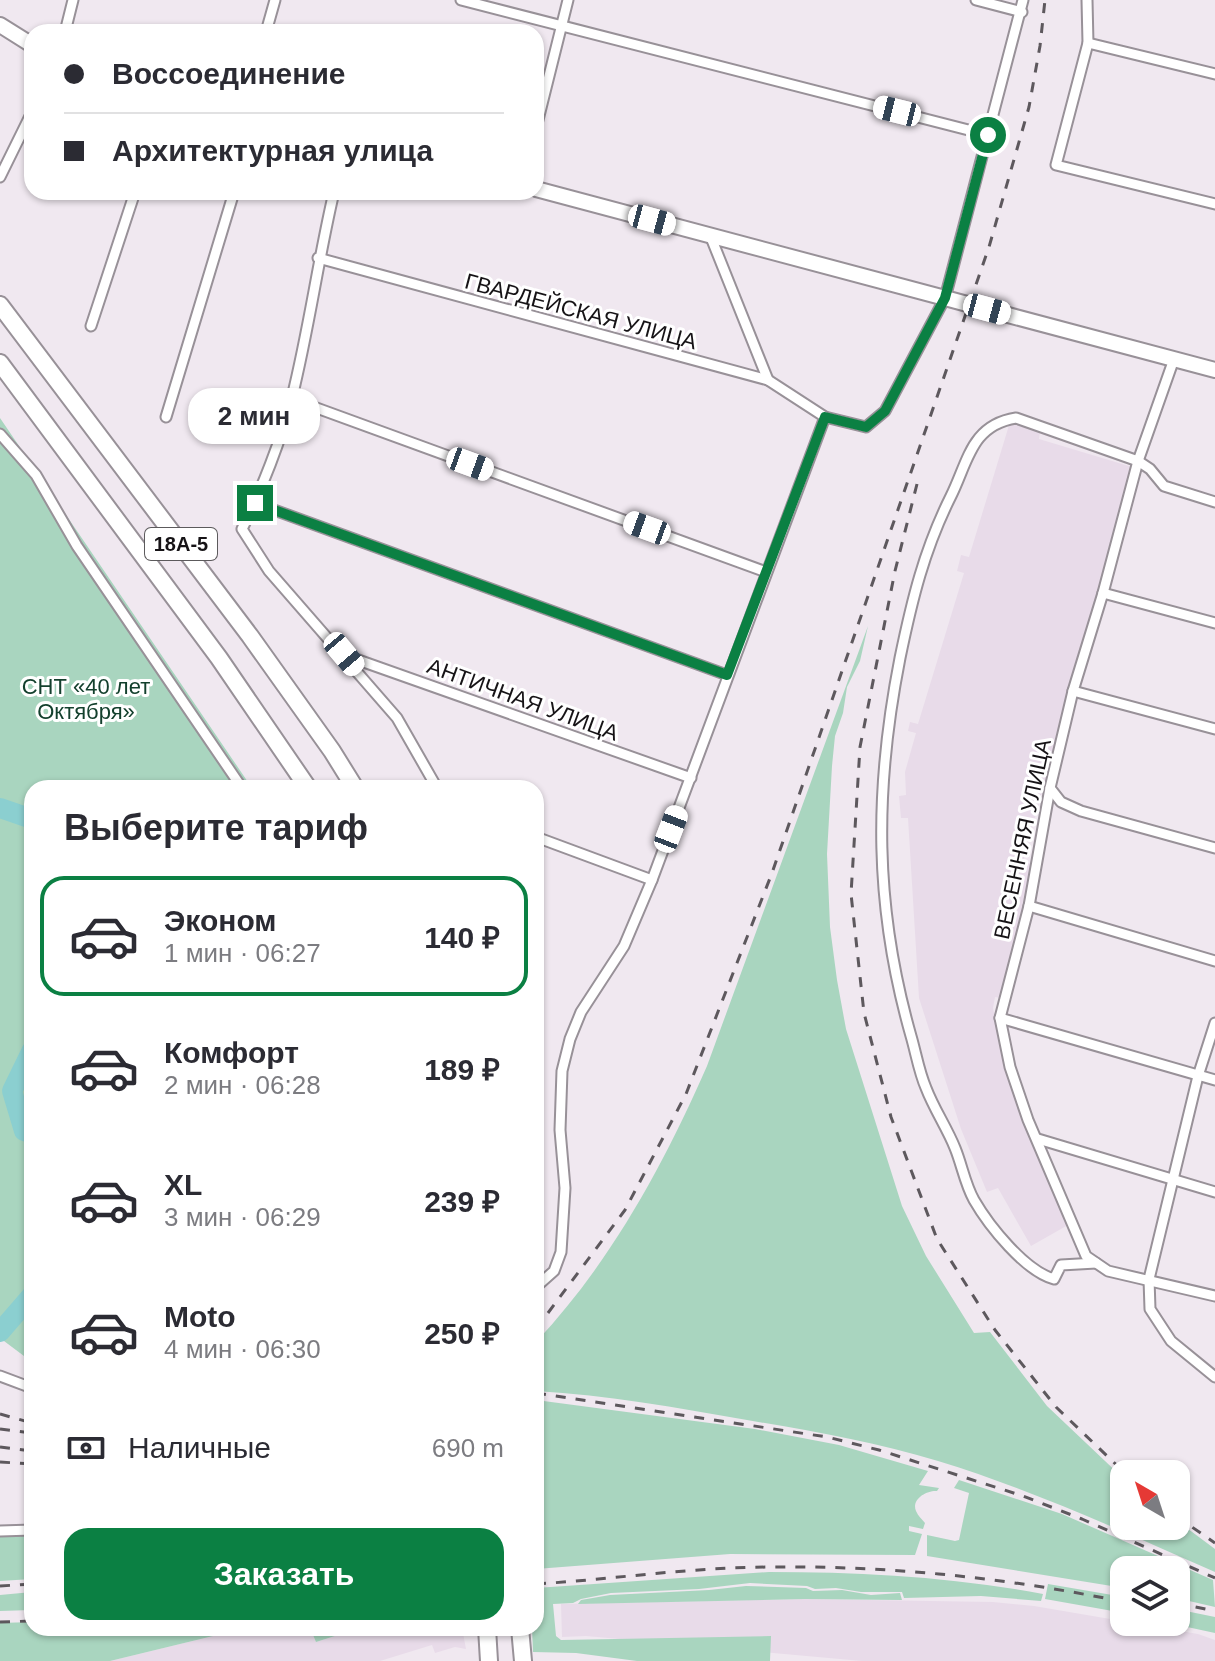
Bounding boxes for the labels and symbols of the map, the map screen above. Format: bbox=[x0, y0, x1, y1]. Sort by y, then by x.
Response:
car bbox=[871, 94, 923, 128]
route start bbox=[970, 117, 1006, 153]
car bbox=[626, 202, 678, 238]
street label: ГВАРДЕЙСКАЯ УЛИЦА bbox=[462, 268, 700, 355]
car bbox=[961, 291, 1013, 327]
callout: 2 мин bbox=[189, 387, 321, 443]
car bbox=[443, 445, 497, 483]
route end bbox=[237, 485, 273, 521]
car bbox=[620, 509, 674, 547]
road number: 18А-5 bbox=[145, 528, 217, 560]
car bbox=[319, 628, 369, 680]
street label: АНТИЧНАЯ УЛИЦА bbox=[424, 653, 622, 746]
park label: СНТ «40 лет Октября» bbox=[22, 674, 150, 724]
street label: ВЕСЕННЯЯ УЛИЦА bbox=[989, 736, 1056, 941]
car bbox=[651, 802, 691, 856]
north arrow bbox=[1110, 1460, 1190, 1540]

